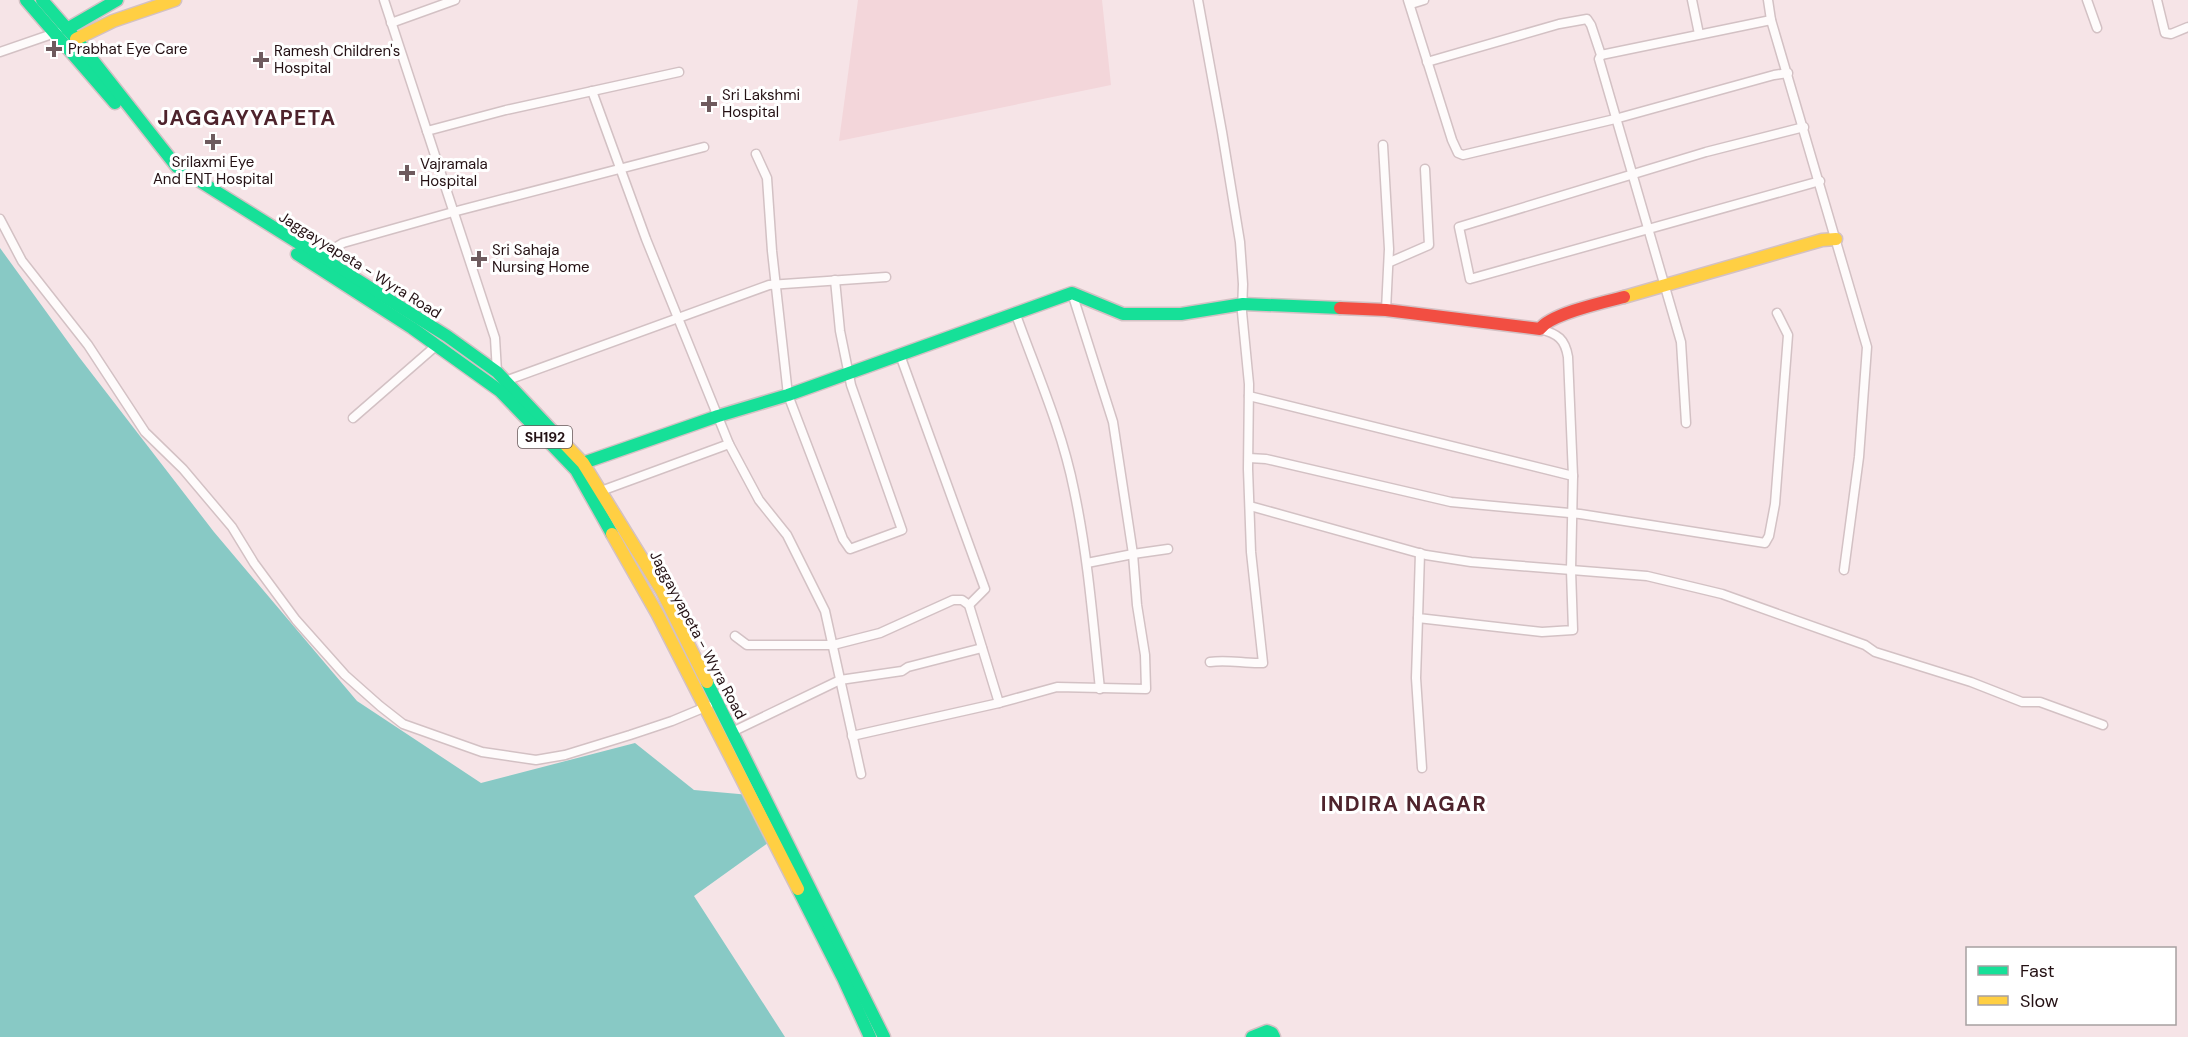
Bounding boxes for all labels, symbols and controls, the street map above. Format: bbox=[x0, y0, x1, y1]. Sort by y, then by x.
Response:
place label: Prabhat Eye Care bbox=[68, 39, 188, 59]
marker: Prabhat Eye Care bbox=[45, 40, 63, 58]
place label: Ramesh Children's Hospital bbox=[274, 41, 400, 78]
marker: Ramesh Children's Hospital bbox=[252, 51, 270, 69]
place label: Sri Lakshmi Hospital bbox=[722, 85, 800, 122]
marker: Sri Lakshmi Hospital bbox=[700, 95, 718, 113]
district label: JAGGAYYAPETA bbox=[157, 104, 337, 132]
marker: Srilaxmi Eye And ENT Hospital bbox=[204, 133, 222, 151]
place label: Srilaxmi Eye And ENT Hospital bbox=[153, 152, 273, 189]
place label: Vajramala Hospital bbox=[420, 154, 488, 191]
marker: Vajramala Hospital bbox=[398, 164, 416, 182]
street label: Jaggayyapeta - Wyra Road bbox=[275, 207, 445, 323]
place label: Sri Sahaja Nursing Home bbox=[492, 240, 590, 277]
marker: Sri Sahaja Nursing Home bbox=[470, 250, 488, 268]
road number: SH192 bbox=[518, 426, 572, 448]
street label: Jaggayyapeta - Wyra Road bbox=[645, 547, 751, 723]
district label: INDIRA NAGAR bbox=[1321, 790, 1487, 818]
legend bbox=[1966, 947, 2176, 1025]
text: Fast bbox=[2020, 959, 2055, 983]
text: Slow bbox=[2020, 989, 2059, 1013]

